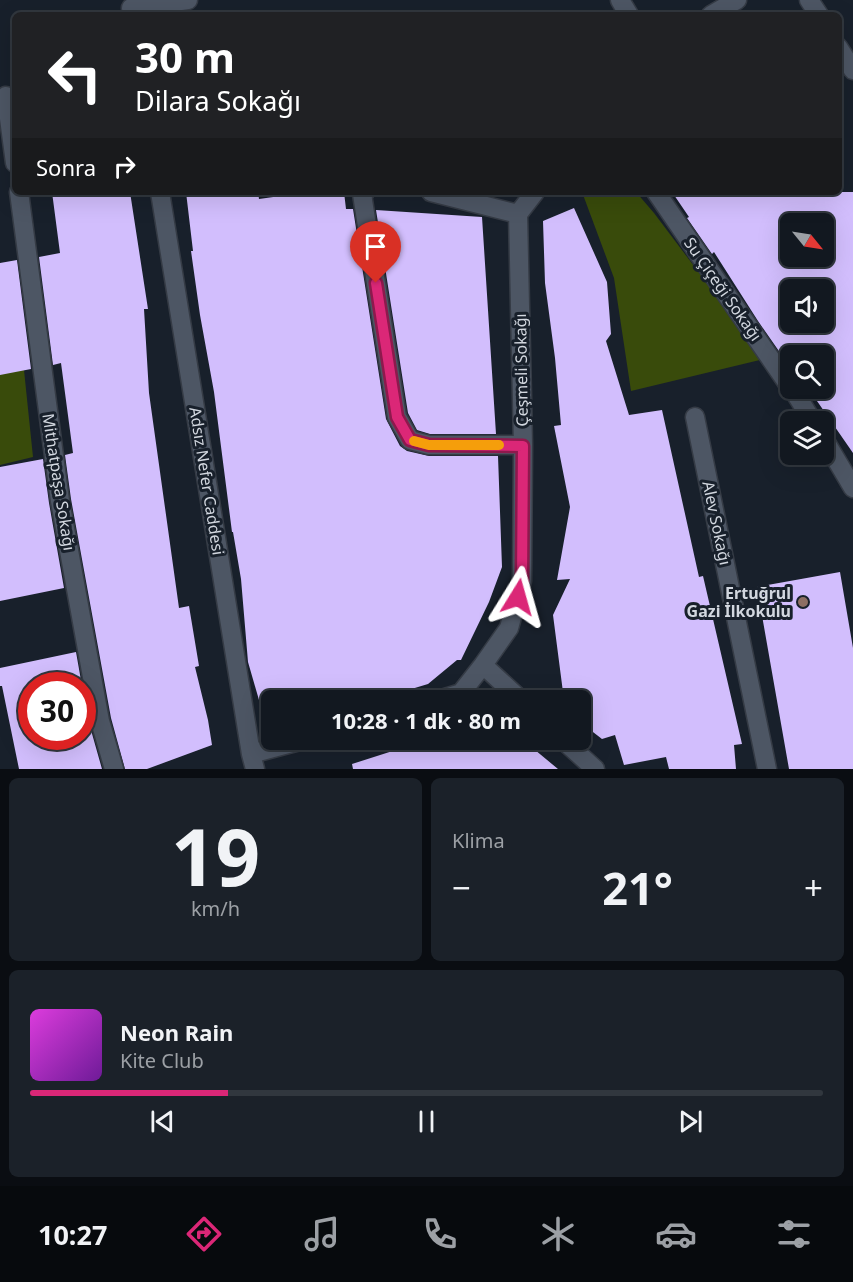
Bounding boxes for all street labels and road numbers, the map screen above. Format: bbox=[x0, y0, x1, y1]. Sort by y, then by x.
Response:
street label: Su Çiçeği Sokağı bbox=[679, 233, 767, 345]
street label: Çeşmeli Sokağı bbox=[509, 313, 533, 427]
street label: Adsız Nefer Caddesi bbox=[184, 405, 230, 557]
street label: Mithatpaşa Sokağı bbox=[37, 412, 81, 552]
street label: Alev Sokağı bbox=[697, 479, 737, 567]

